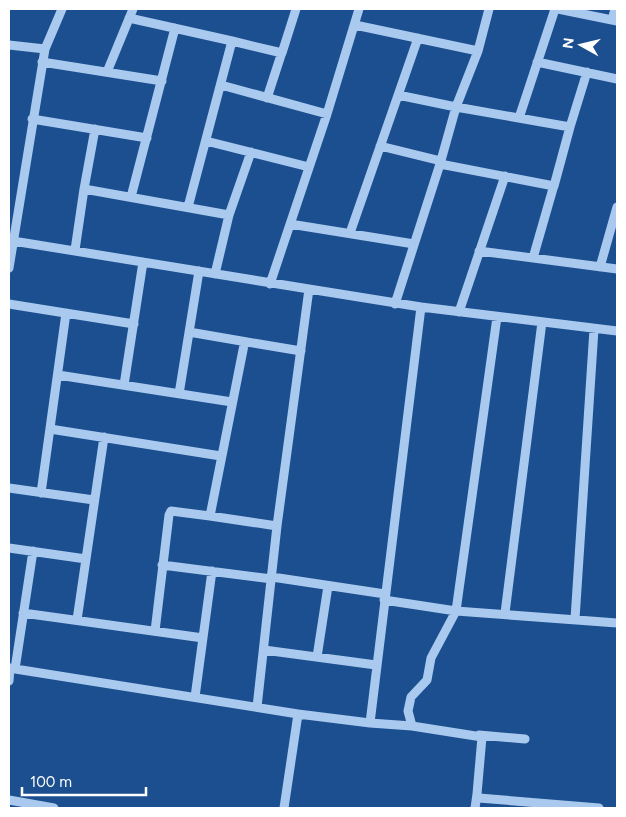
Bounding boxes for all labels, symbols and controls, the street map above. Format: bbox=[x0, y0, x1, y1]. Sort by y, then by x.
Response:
north arrow bbox=[556, 20, 606, 70]
text: N bbox=[559, 37, 578, 50]
scale bar bbox=[22, 764, 146, 796]
text: 100 m bbox=[30, 773, 72, 791]

